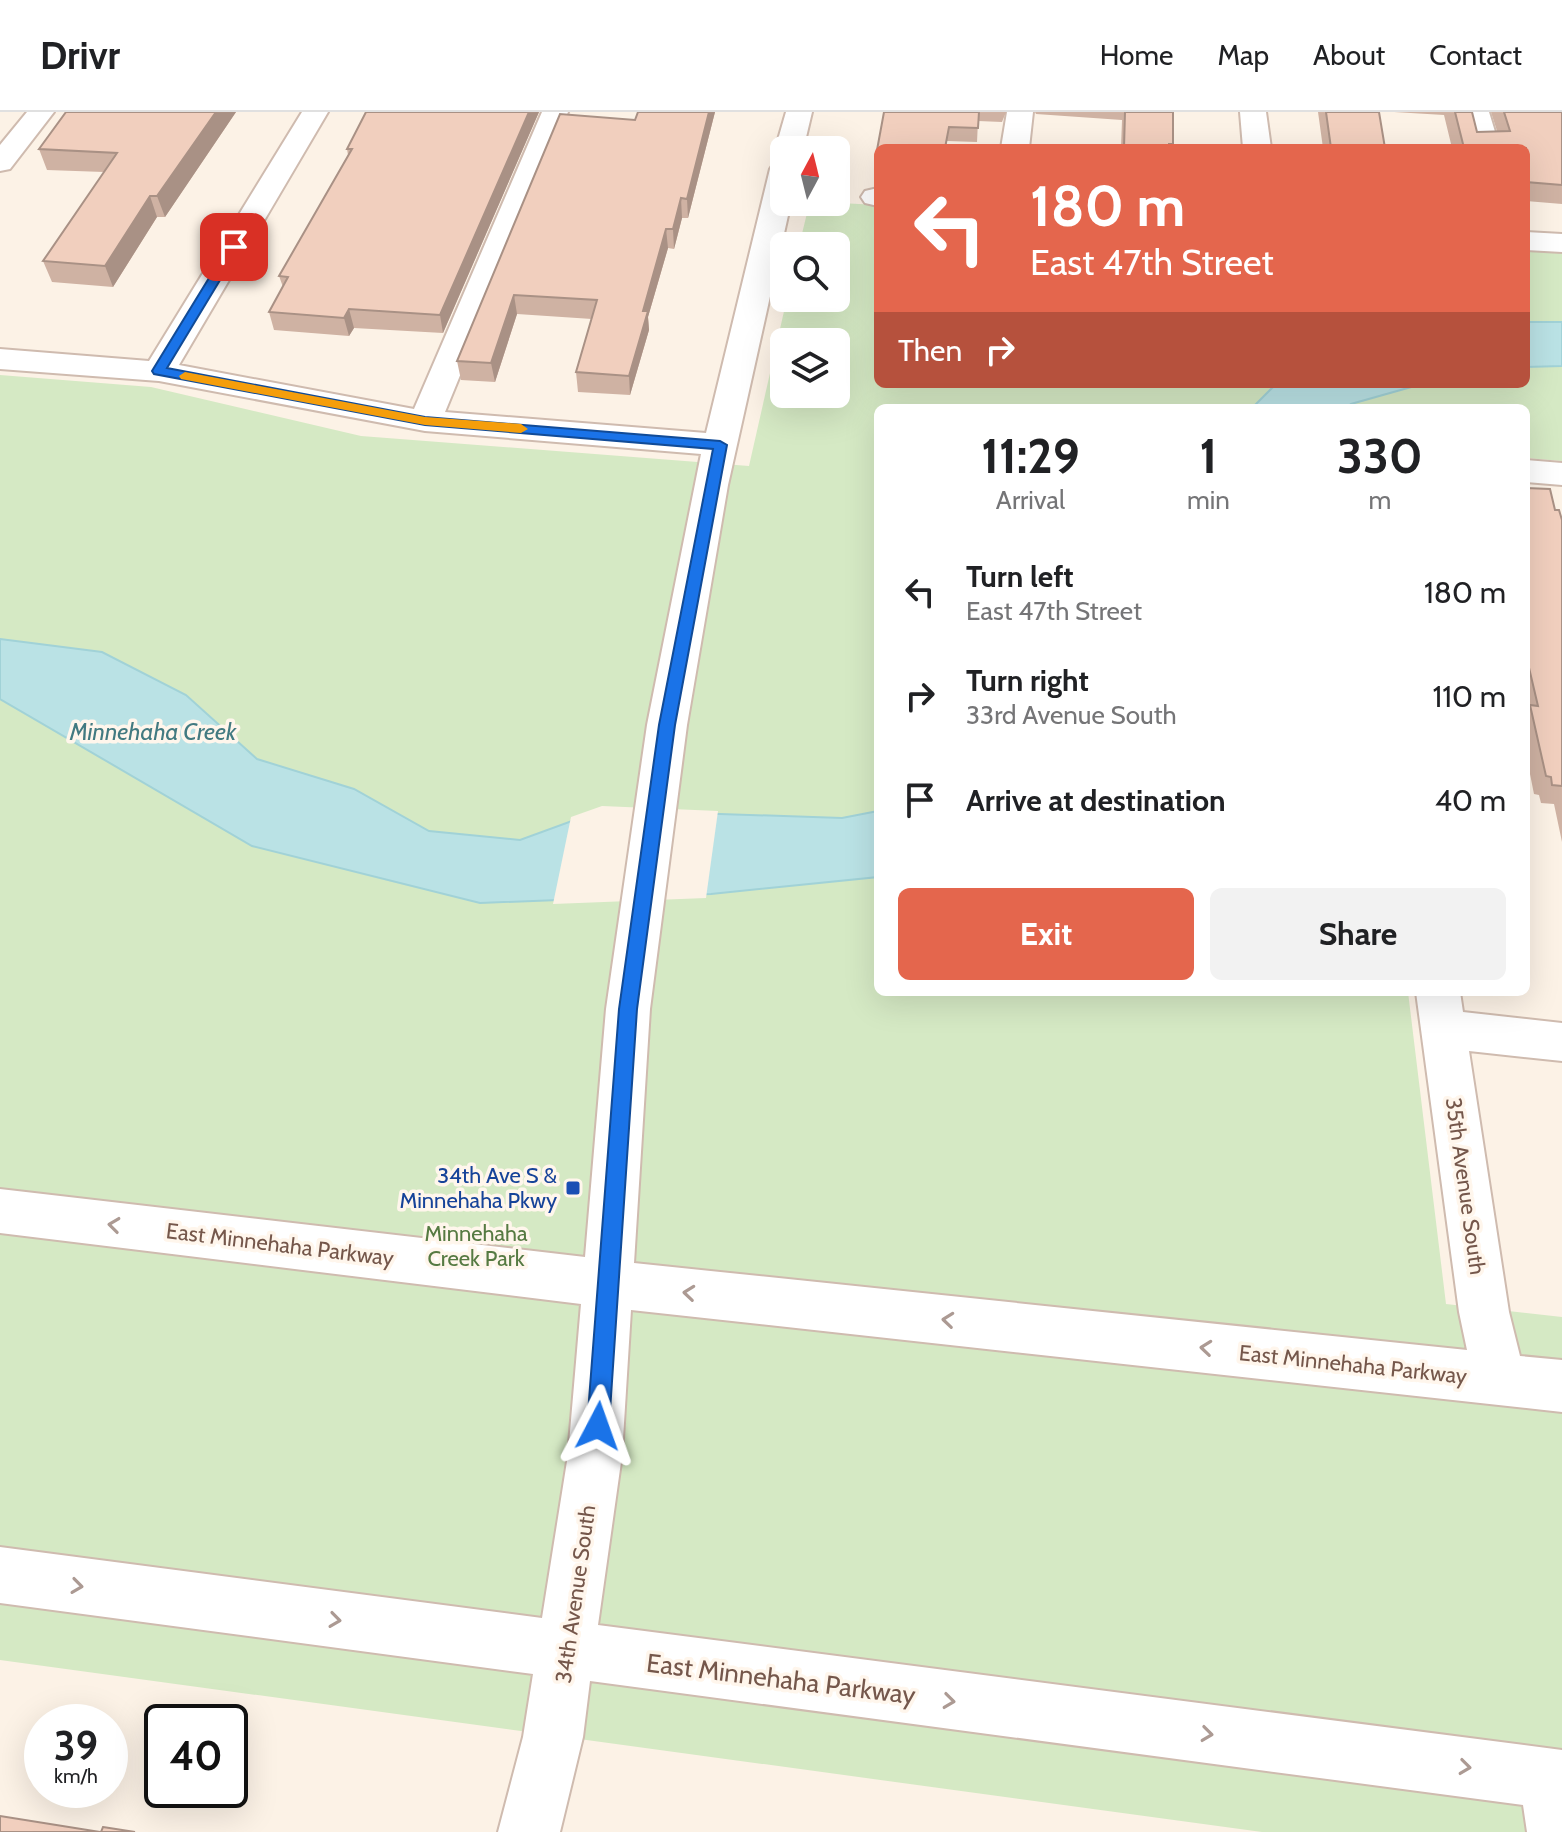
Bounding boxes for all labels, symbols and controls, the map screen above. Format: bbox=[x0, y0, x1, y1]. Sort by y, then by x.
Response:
text: Drivr bbox=[40, 32, 120, 79]
text: Home bbox=[1100, 38, 1173, 72]
text: Map bbox=[1217, 38, 1269, 72]
text: About bbox=[1313, 38, 1385, 72]
text: Contact bbox=[1429, 38, 1522, 72]
north arrow bbox=[770, 136, 850, 216]
map controls bbox=[770, 136, 850, 408]
text: 180 m bbox=[1030, 172, 1185, 240]
icon: left bbox=[898, 176, 1002, 280]
pin bbox=[200, 213, 268, 281]
icon: arrive bbox=[212, 225, 256, 269]
button: search bbox=[770, 232, 850, 312]
text: East 47th Street bbox=[1030, 240, 1274, 284]
button: layers bbox=[770, 328, 850, 408]
icon: right bbox=[978, 328, 1022, 372]
text: Then bbox=[898, 332, 962, 369]
text: 11:29 bbox=[981, 427, 1080, 485]
text: 1 bbox=[1200, 427, 1217, 485]
text: 330 bbox=[1337, 427, 1423, 485]
text: Arrival bbox=[996, 484, 1065, 516]
text: min bbox=[1187, 484, 1230, 516]
text: m bbox=[1368, 484, 1391, 516]
text: Turn left bbox=[966, 558, 1074, 595]
icon: left bbox=[898, 570, 942, 614]
text: 180 m bbox=[1424, 574, 1506, 611]
text: East 47th Street bbox=[966, 595, 1142, 627]
text: Turn right bbox=[966, 662, 1089, 699]
icon: right bbox=[898, 674, 942, 718]
text: 110 m bbox=[1432, 678, 1506, 715]
text: 33rd Avenue South bbox=[966, 699, 1177, 731]
water label: Minnehaha Creek bbox=[69, 717, 237, 746]
icon: arrive bbox=[898, 778, 942, 822]
text: Arrive at destination bbox=[966, 782, 1226, 819]
text: 40 m bbox=[1435, 782, 1506, 819]
button: Exit bbox=[898, 888, 1194, 980]
button: Share bbox=[1210, 888, 1506, 980]
street label: 35th Avenue South bbox=[1440, 1096, 1491, 1276]
place label: 34th Ave S & Minnehaha Pkwy bbox=[400, 1162, 558, 1214]
marker: 34th Ave S & Minnehaha Pkwy bbox=[564, 1179, 582, 1197]
one-way arrow bbox=[107, 1216, 120, 1233]
street label: East Minnehaha Parkway bbox=[165, 1217, 395, 1272]
park label: Minnehaha Creek Park bbox=[424, 1220, 528, 1272]
one-way arrow bbox=[682, 1284, 695, 1301]
one-way arrow bbox=[941, 1312, 954, 1329]
street label: East Minnehaha Parkway bbox=[1238, 1339, 1468, 1390]
one-way arrow bbox=[1199, 1340, 1212, 1357]
position arrow bbox=[556, 1384, 640, 1468]
street label: 34th Avenue South bbox=[550, 1503, 601, 1685]
one-way arrow bbox=[70, 1577, 84, 1594]
one-way arrow bbox=[329, 1612, 342, 1629]
street label: East Minnehaha Parkway bbox=[645, 1647, 917, 1711]
one-way arrow bbox=[942, 1692, 956, 1709]
speed limit sign: 40 bbox=[144, 1704, 248, 1808]
text: 39 bbox=[54, 1721, 98, 1770]
one-way arrow bbox=[1200, 1725, 1214, 1742]
one-way arrow bbox=[1458, 1758, 1472, 1775]
text: km/h bbox=[54, 1764, 98, 1788]

